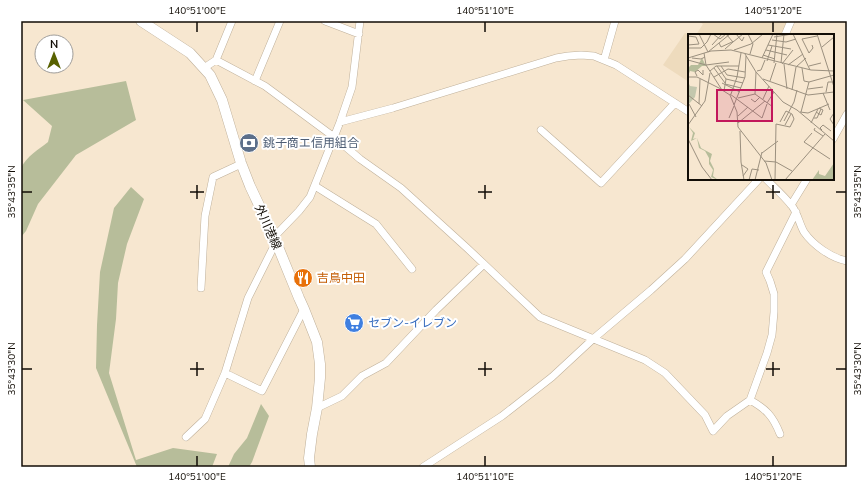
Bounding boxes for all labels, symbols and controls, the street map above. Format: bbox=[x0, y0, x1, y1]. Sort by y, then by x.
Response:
text: 140°51'00"E bbox=[168, 4, 226, 18]
text: 140°51'10"E bbox=[456, 4, 514, 18]
text: 140°51'20"E bbox=[744, 4, 802, 18]
north arrow bbox=[34, 34, 74, 74]
inset map bbox=[688, 34, 834, 180]
text: N bbox=[50, 37, 58, 52]
bank icon: 銚子商エ信用組合 bbox=[238, 132, 260, 154]
place label: 銚子商エ信用組合 bbox=[263, 135, 359, 151]
text: 35°43'35"N bbox=[5, 165, 19, 219]
text: 35°43'35"N bbox=[851, 165, 865, 219]
street label: 外川港線 bbox=[251, 202, 285, 252]
restaurant icon: 吉鳥中田 bbox=[292, 267, 314, 289]
place label: 吉鳥中田 bbox=[317, 270, 365, 286]
supermarket icon: セブン-イレブン bbox=[343, 312, 365, 334]
place label: セブン-イレブン bbox=[368, 315, 457, 331]
text: 35°43'30"N bbox=[5, 342, 19, 396]
text: 35°43'30"N bbox=[851, 342, 865, 396]
text: 140°51'00"E bbox=[168, 470, 226, 484]
text: 140°51'10"E bbox=[456, 470, 514, 484]
text: 140°51'20"E bbox=[744, 470, 802, 484]

